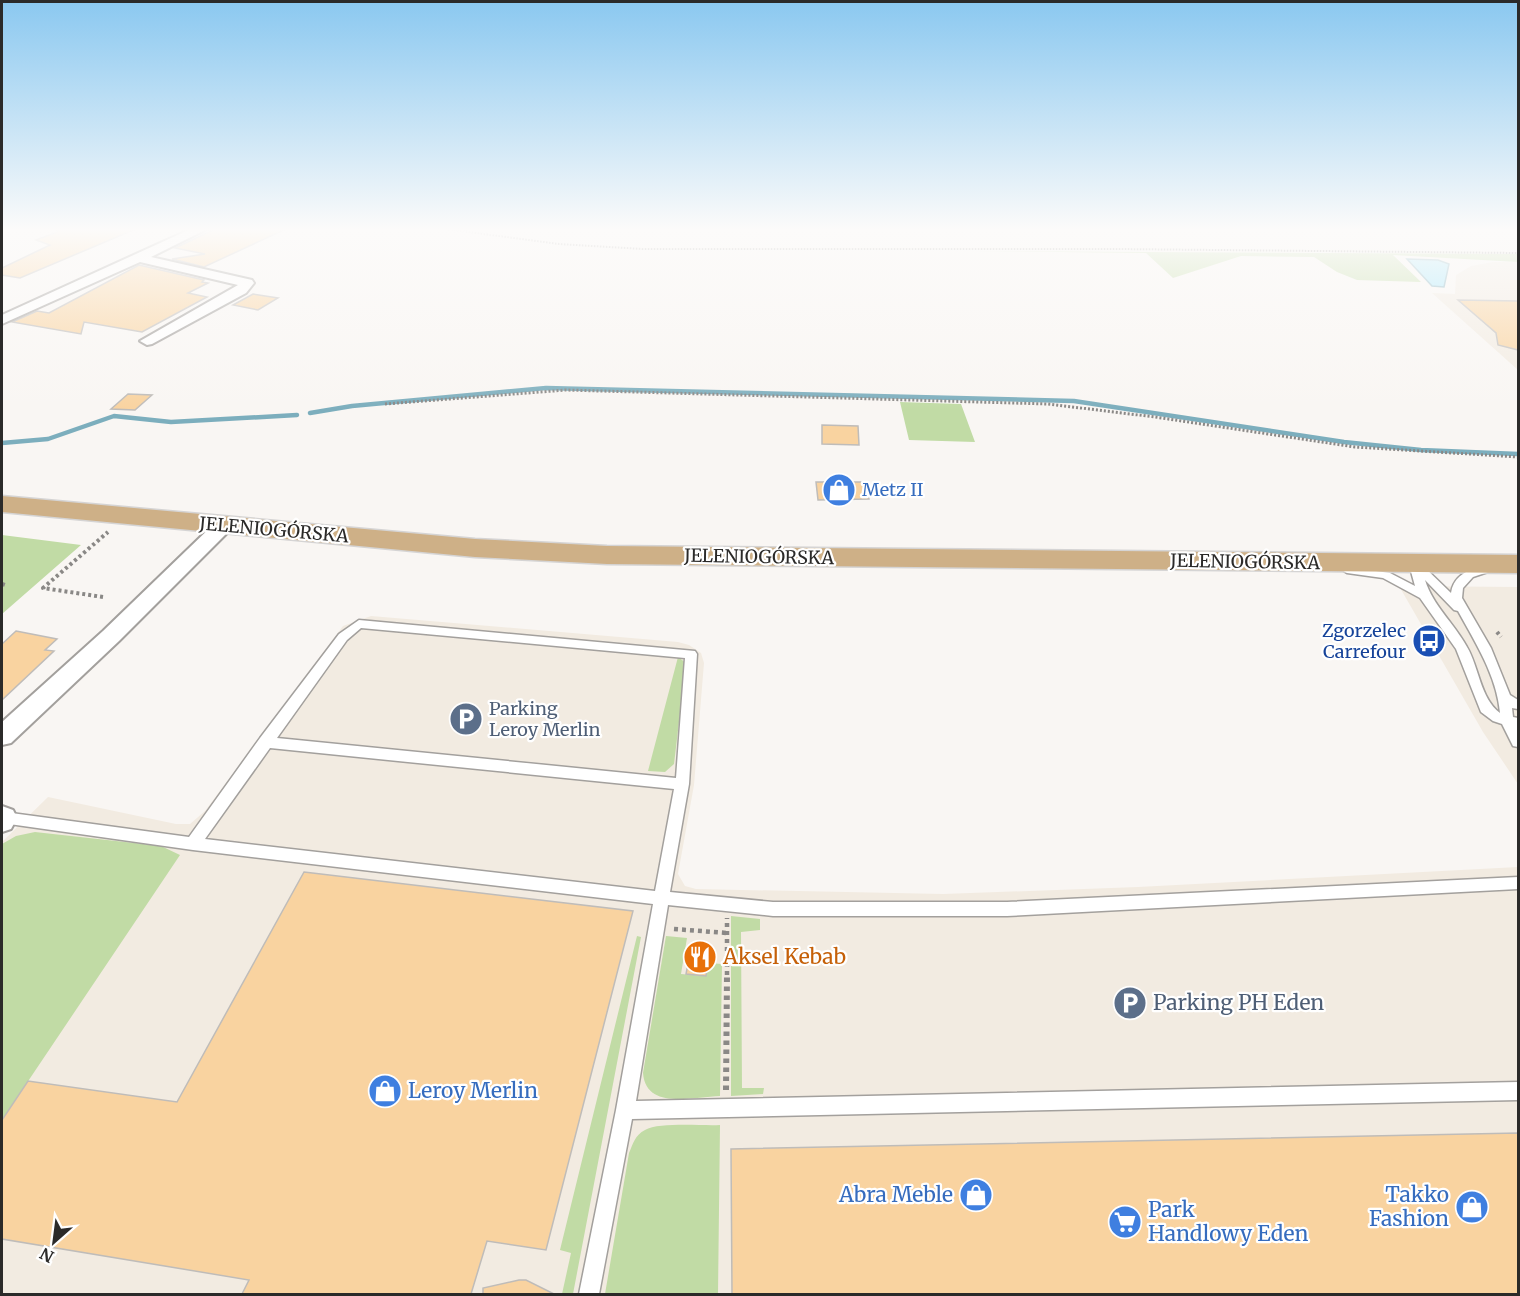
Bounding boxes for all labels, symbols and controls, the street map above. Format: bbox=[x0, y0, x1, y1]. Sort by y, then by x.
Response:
shop icon: Metz II bbox=[821, 472, 857, 508]
place label: Metz II bbox=[862, 478, 924, 501]
street label: JELENIOGÓRSKA bbox=[197, 511, 350, 548]
street label: JELENIOGÓRSKA bbox=[683, 544, 835, 569]
street label: JELENIOGÓRSKA bbox=[1169, 549, 1321, 574]
place label: Zgorzelec Carrefour bbox=[1322, 619, 1406, 663]
bus stop icon: Zgorzelec Carrefour bbox=[1411, 623, 1447, 659]
place label: Parking Leroy Merlin bbox=[489, 697, 601, 741]
parking icon: Parking Leroy Merlin bbox=[448, 701, 484, 737]
restaurant icon: Aksel Kebab bbox=[682, 939, 718, 975]
place label: Aksel Kebab bbox=[722, 943, 846, 970]
parking icon: Parking PH Eden bbox=[1112, 985, 1148, 1021]
place label: Parking PH Eden bbox=[1153, 989, 1324, 1016]
shop icon: Leroy Merlin bbox=[367, 1073, 403, 1109]
place label: Leroy Merlin bbox=[408, 1077, 538, 1104]
shop icon: Abra Meble bbox=[958, 1177, 994, 1213]
place label: Abra Meble bbox=[838, 1181, 953, 1208]
place label: Takko Fashion bbox=[1369, 1181, 1449, 1232]
shop icon: Takko Fashion bbox=[1454, 1189, 1490, 1225]
place label: Park Handlowy Eden bbox=[1148, 1196, 1308, 1247]
supermarket icon: Park Handlowy Eden bbox=[1107, 1204, 1143, 1240]
north arrow bbox=[24, 1212, 84, 1272]
text: N bbox=[36, 1243, 57, 1267]

